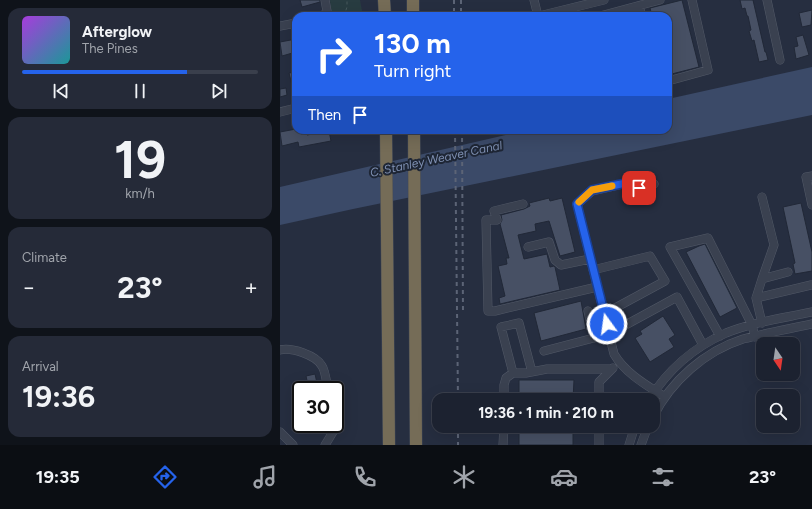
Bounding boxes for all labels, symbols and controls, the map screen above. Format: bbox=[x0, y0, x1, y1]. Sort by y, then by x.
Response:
text: Afterglow bbox=[82, 23, 152, 41]
text: 130 m bbox=[374, 26, 451, 60]
icon: right bbox=[308, 28, 360, 80]
text: The Pines bbox=[82, 41, 138, 56]
text: Turn right bbox=[374, 60, 451, 82]
icon: previous bbox=[50, 80, 72, 102]
icon: pause bbox=[129, 80, 151, 102]
icon: next bbox=[208, 80, 230, 102]
icon: arrive bbox=[349, 104, 371, 126]
text: Then bbox=[308, 106, 341, 124]
text: 19 bbox=[114, 129, 166, 191]
water label: C. Stanley Weaver Canal bbox=[369, 138, 504, 180]
pin bbox=[622, 171, 656, 205]
icon: arrive bbox=[628, 177, 650, 199]
text: km/h bbox=[125, 186, 155, 201]
text: Climate bbox=[22, 250, 67, 265]
text: 23° bbox=[117, 269, 163, 306]
text: − bbox=[22, 274, 36, 301]
text: + bbox=[244, 274, 258, 301]
position arrow bbox=[586, 303, 628, 345]
north arrow bbox=[756, 337, 800, 381]
map controls bbox=[756, 337, 800, 433]
text: Arrival bbox=[22, 359, 59, 374]
text: 19:36 bbox=[22, 378, 95, 415]
speed limit sign: 30 bbox=[292, 381, 344, 433]
button: search bbox=[756, 389, 800, 433]
text: 19:36 · 1 min · 210 m bbox=[478, 404, 614, 422]
icon: directions bbox=[151, 463, 179, 491]
icon: music bbox=[251, 463, 279, 491]
icon: phone bbox=[351, 463, 379, 491]
icon: climate bbox=[450, 463, 478, 491]
icon: car bbox=[550, 463, 578, 491]
icon: filters bbox=[649, 463, 677, 491]
text: 19:35 bbox=[36, 466, 80, 488]
text: 23° bbox=[749, 466, 776, 488]

